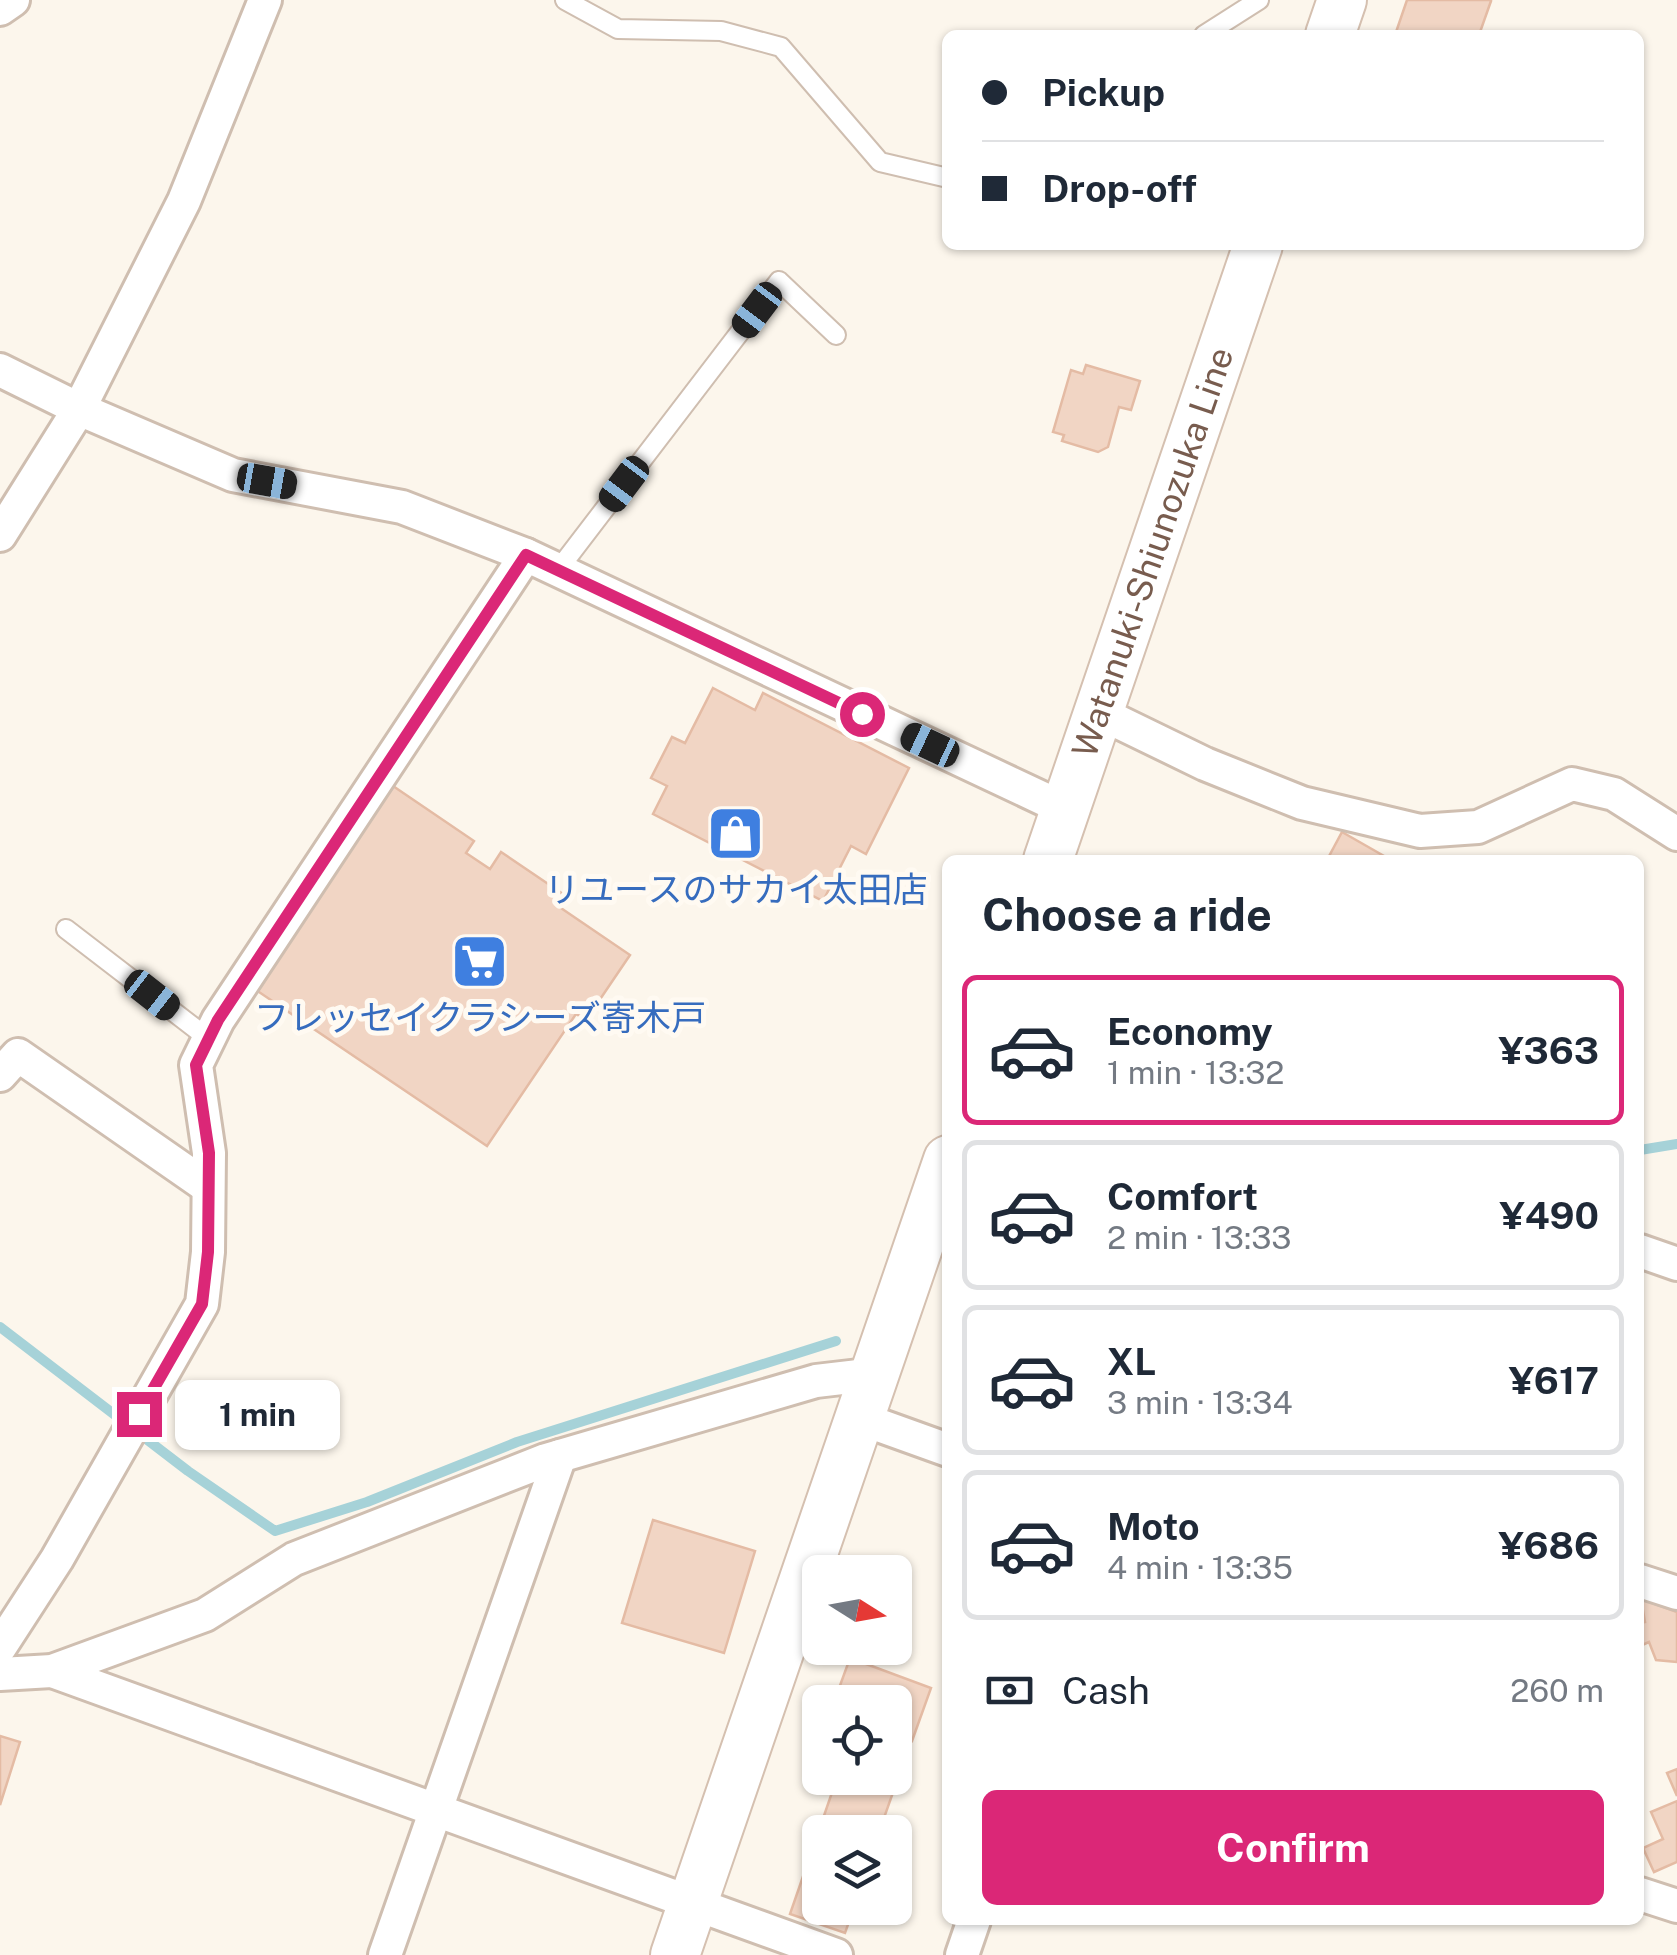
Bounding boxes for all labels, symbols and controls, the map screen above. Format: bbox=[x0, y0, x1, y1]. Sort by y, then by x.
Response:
text: Pickup bbox=[1042, 70, 1165, 115]
text: Drop-off bbox=[1042, 166, 1197, 211]
car bbox=[727, 277, 787, 343]
street label: Watanuki-Shiunozuka Line bbox=[1064, 342, 1242, 763]
car bbox=[594, 451, 654, 517]
car bbox=[235, 461, 299, 501]
route start bbox=[840, 692, 885, 737]
car bbox=[896, 719, 964, 771]
shop icon: リユースのサカイ太田店 bbox=[706, 804, 766, 864]
place label: リユースのサカイ太田店 bbox=[544, 869, 928, 910]
text: Choose a ride bbox=[982, 888, 1272, 941]
supermarket icon: フレッセイクラシーズ寄木戸 bbox=[450, 932, 510, 992]
car bbox=[119, 965, 185, 1025]
place label: フレッセイクラシーズ寄木戸 bbox=[254, 997, 706, 1038]
icon: car bbox=[987, 1005, 1077, 1095]
text: Economy bbox=[1107, 1009, 1273, 1054]
text: ¥363 bbox=[1499, 1028, 1599, 1073]
text: 1 min · 13:32 bbox=[1107, 1054, 1284, 1091]
icon: car bbox=[987, 1170, 1077, 1260]
text: Comfort bbox=[1107, 1174, 1258, 1219]
text: ¥490 bbox=[1500, 1193, 1599, 1238]
text: 2 min · 13:33 bbox=[1107, 1219, 1291, 1256]
icon: car bbox=[987, 1335, 1077, 1425]
text: XL bbox=[1107, 1339, 1156, 1384]
text: ¥617 bbox=[1509, 1358, 1599, 1403]
callout: 1 min bbox=[174, 1379, 339, 1449]
text: 3 min · 13:34 bbox=[1107, 1384, 1293, 1421]
route end bbox=[117, 1392, 162, 1437]
text: 1 min bbox=[219, 1396, 296, 1433]
icon: car bbox=[987, 1500, 1077, 1590]
text: Moto bbox=[1107, 1504, 1200, 1549]
text: ¥686 bbox=[1498, 1523, 1599, 1568]
text: 4 min · 13:35 bbox=[1107, 1549, 1293, 1586]
north arrow bbox=[802, 1555, 912, 1665]
map controls bbox=[802, 1555, 912, 1925]
icon: cash bbox=[982, 1663, 1037, 1718]
text: Cash bbox=[1062, 1668, 1150, 1713]
text: 260 m bbox=[1510, 1672, 1604, 1709]
button: locate bbox=[802, 1685, 912, 1795]
button: Confirm bbox=[982, 1790, 1604, 1905]
button: layers bbox=[802, 1815, 912, 1925]

